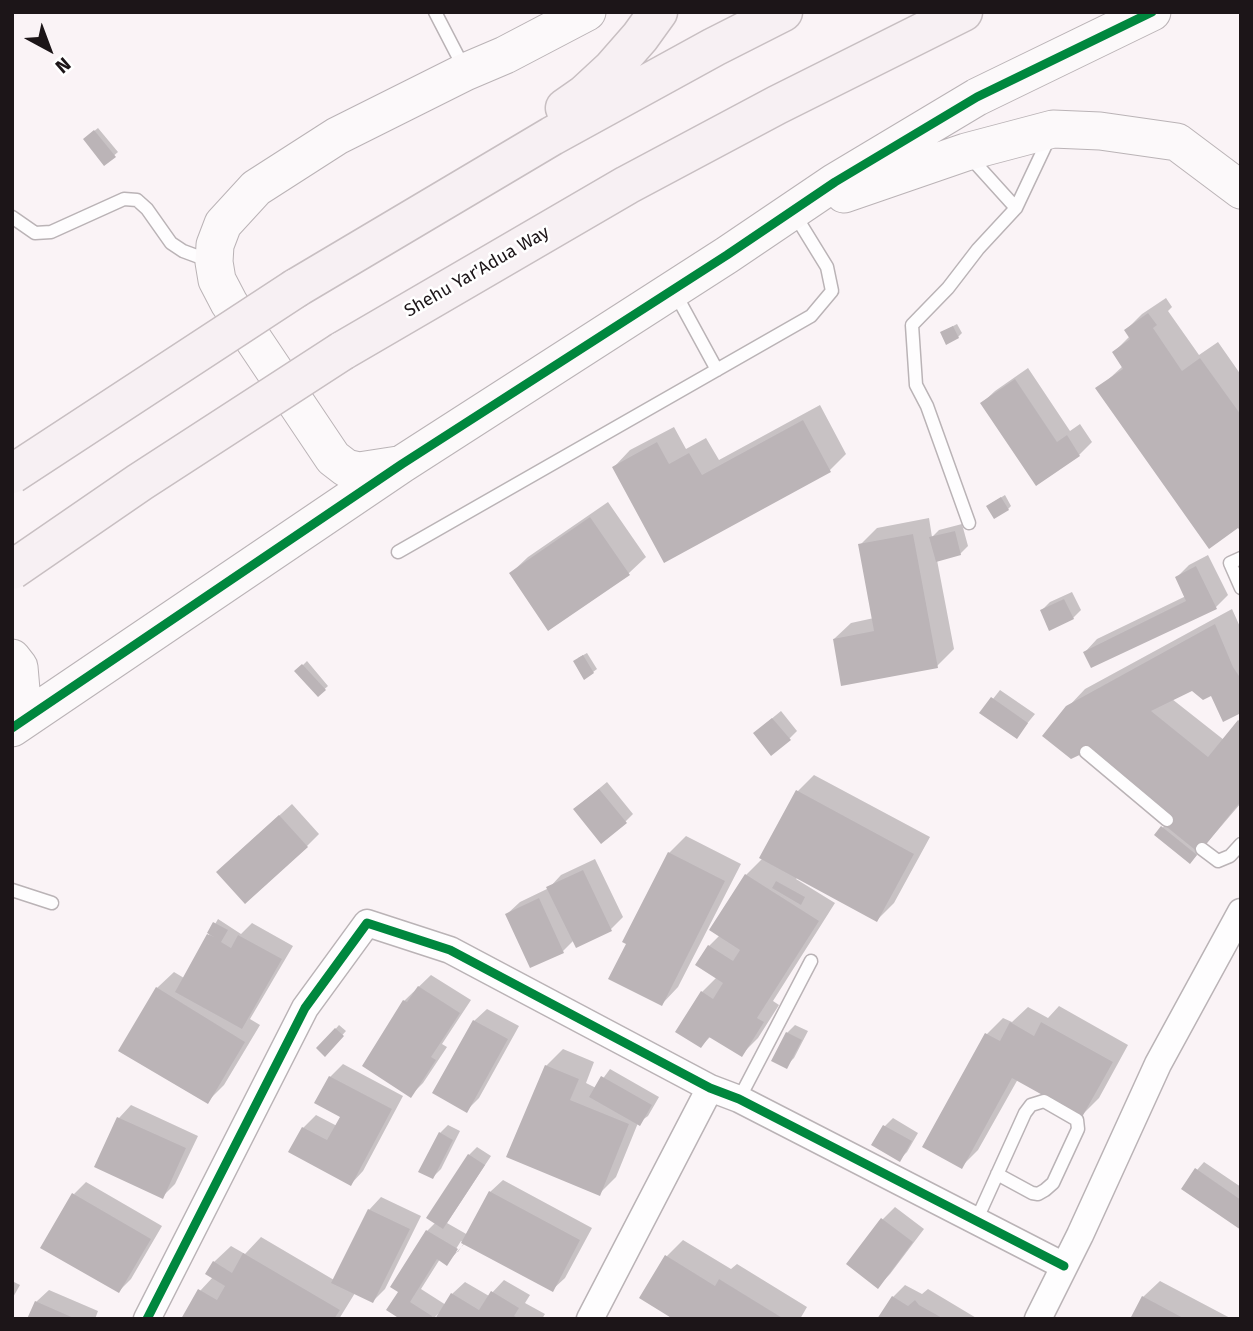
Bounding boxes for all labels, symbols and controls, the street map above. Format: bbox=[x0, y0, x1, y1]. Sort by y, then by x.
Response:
north arrow bbox=[14, 14, 84, 84]
text: N bbox=[51, 52, 75, 78]
street label: Shehu Yar'Adua Way bbox=[401, 222, 553, 322]

